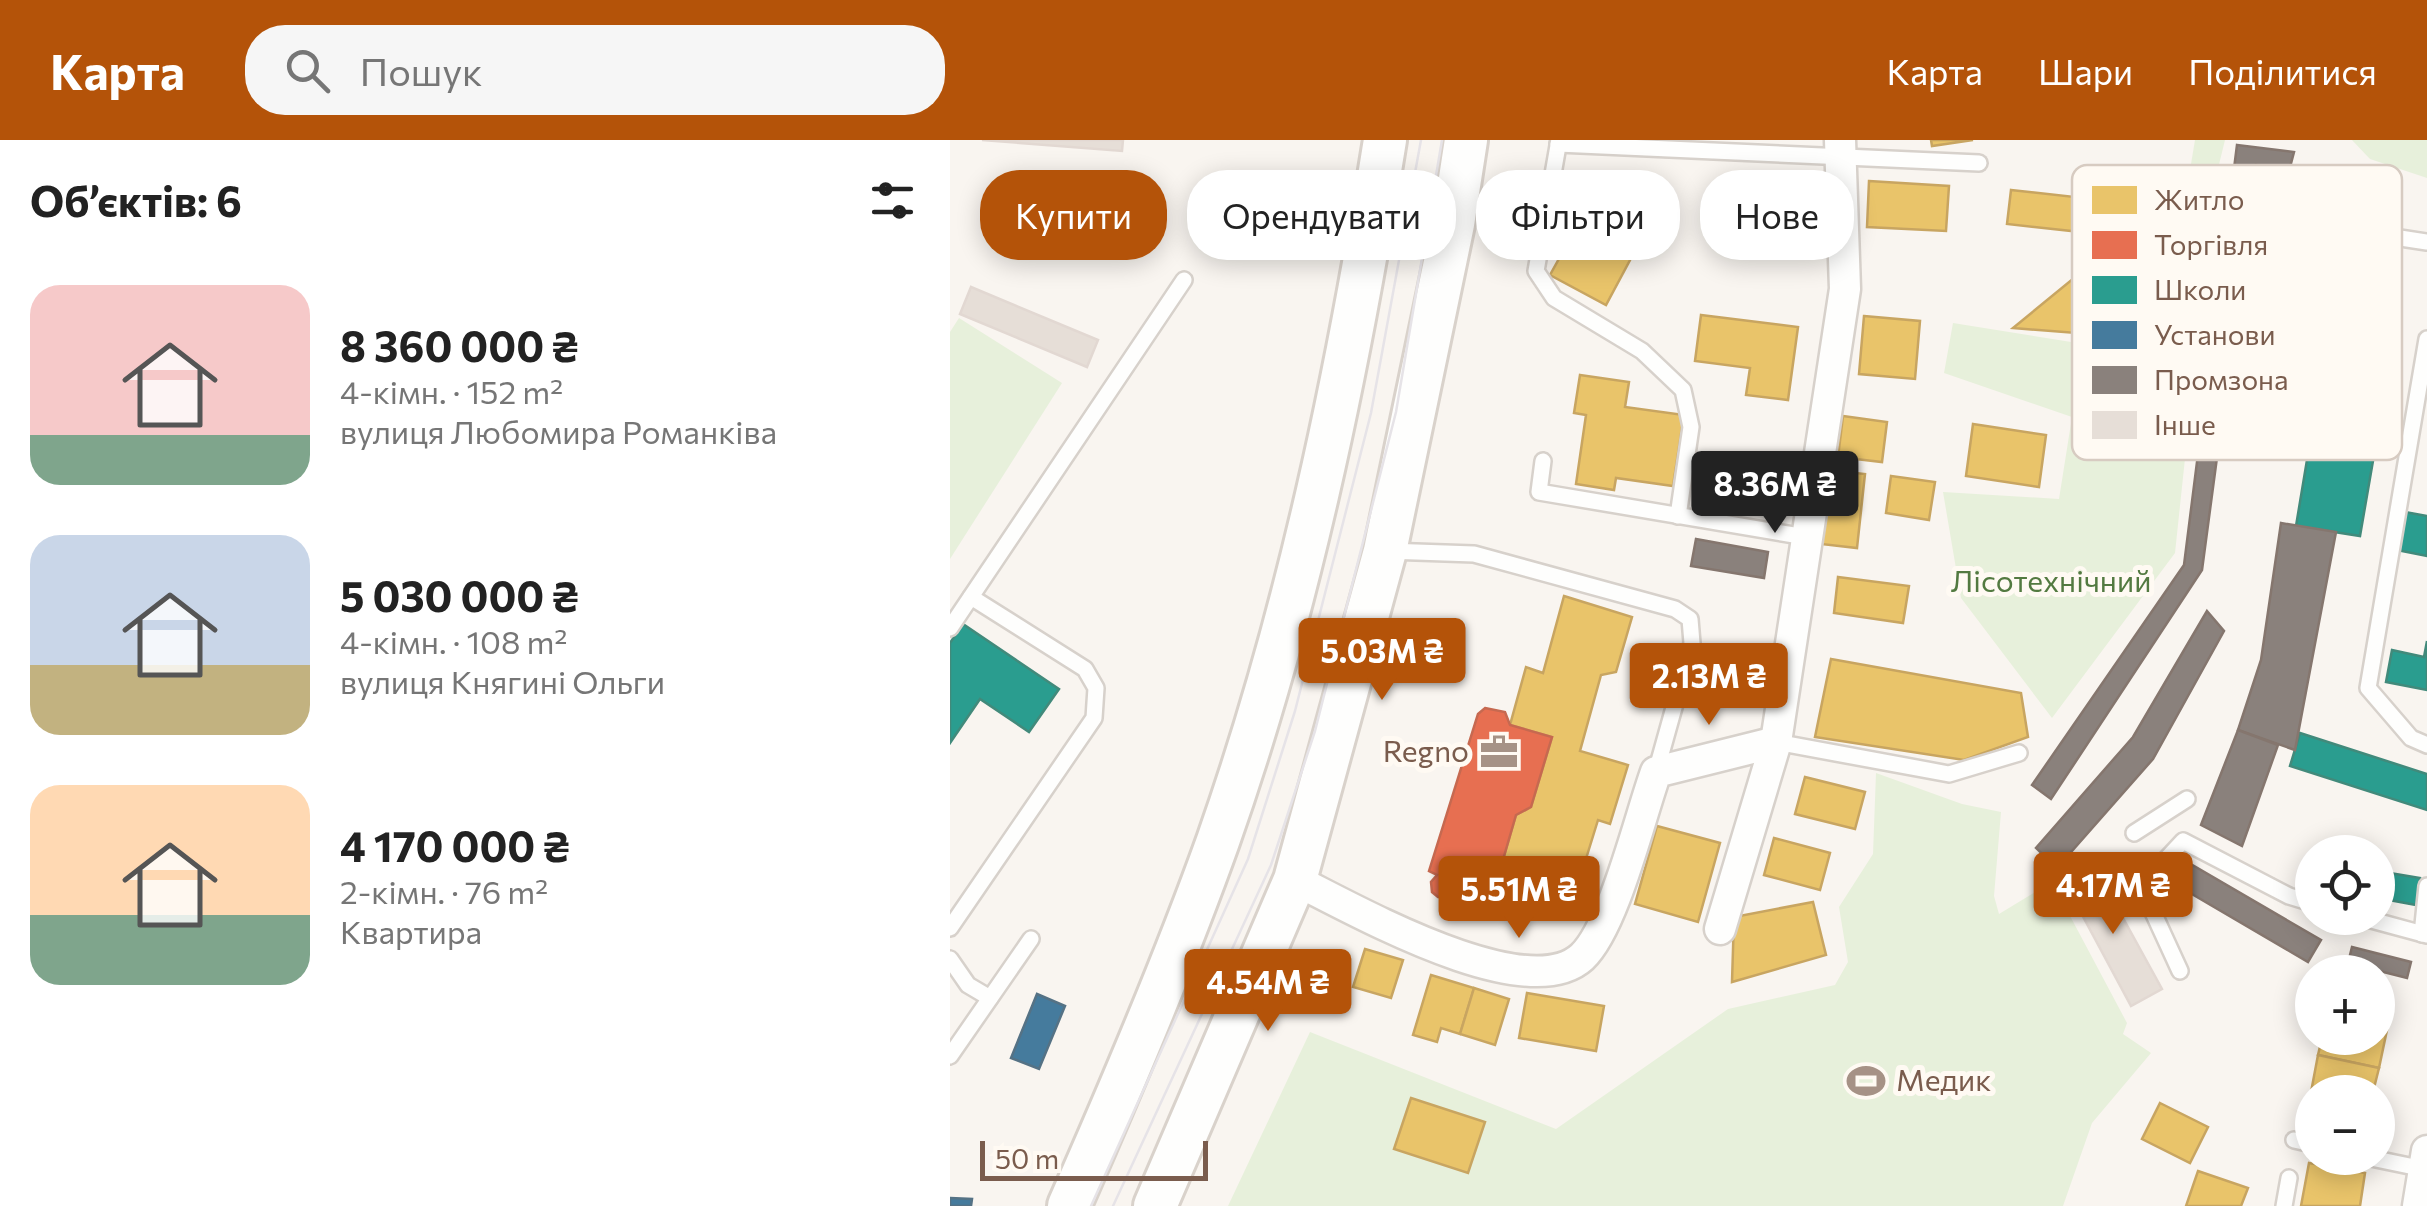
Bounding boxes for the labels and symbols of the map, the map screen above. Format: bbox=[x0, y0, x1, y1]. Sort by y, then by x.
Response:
legend bbox=[2072, 165, 2402, 460]
text: Житло bbox=[2154, 182, 2244, 216]
text: Торгівля bbox=[2154, 227, 2268, 261]
text: Школи bbox=[2154, 272, 2246, 306]
text: Установи bbox=[2154, 317, 2275, 351]
text: Промзона bbox=[2154, 362, 2289, 396]
text: Інше bbox=[2154, 407, 2216, 441]
pin: 8.36M ₴ bbox=[1683, 451, 1867, 536]
park label: Лісотехнічний bbox=[1951, 561, 2151, 598]
pin: 5.03M ₴ bbox=[1290, 618, 1474, 703]
pin: 2.13M ₴ bbox=[1617, 643, 1801, 728]
place label: Regno bbox=[1383, 731, 1469, 768]
office icon: Regno bbox=[1478, 731, 1520, 773]
pin: 4.17M ₴ bbox=[2021, 852, 2205, 937]
pin: 5.51M ₴ bbox=[1427, 856, 1611, 941]
pin: 4.54M ₴ bbox=[1176, 949, 1360, 1034]
sports icon: Медик bbox=[1845, 1060, 1887, 1102]
place label: Медик bbox=[1896, 1060, 1991, 1097]
scale bar bbox=[980, 1136, 1208, 1180]

